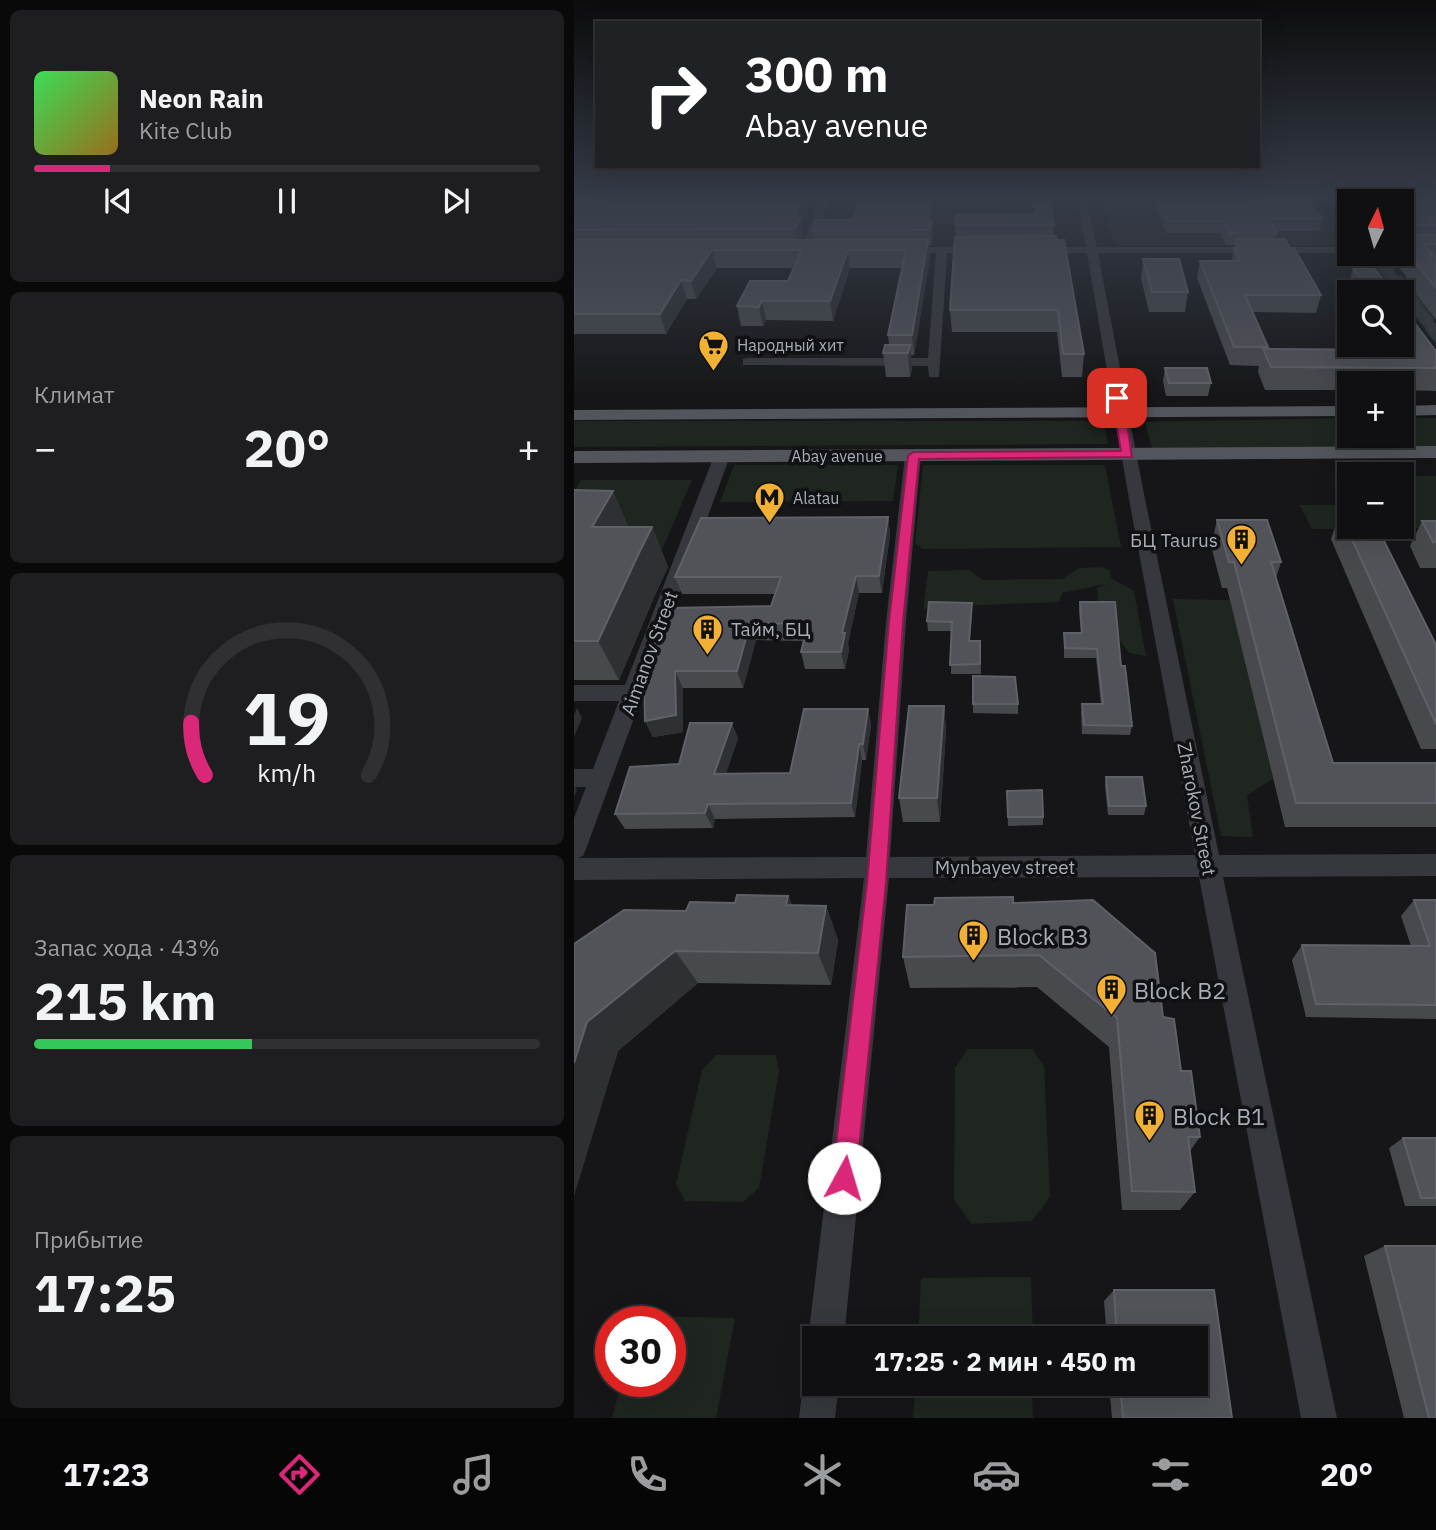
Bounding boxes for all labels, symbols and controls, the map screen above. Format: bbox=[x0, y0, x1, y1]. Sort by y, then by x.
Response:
text: 300 m bbox=[745, 42, 889, 105]
icon: right bbox=[630, 49, 721, 140]
text: Neon Rain bbox=[139, 81, 264, 115]
text: Abay avenue bbox=[745, 104, 928, 146]
text: Kite Club bbox=[139, 115, 232, 145]
icon: previous bbox=[99, 182, 137, 220]
icon: pause bbox=[268, 182, 306, 220]
icon: next bbox=[437, 182, 475, 220]
north arrow bbox=[1337, 189, 1414, 266]
map controls bbox=[1337, 189, 1414, 539]
button: search bbox=[1337, 280, 1414, 357]
supermarket icon: Народный хит bbox=[697, 328, 731, 372]
place label: Народный хит bbox=[737, 335, 844, 355]
pin bbox=[1087, 368, 1147, 428]
button: + bbox=[1337, 371, 1414, 448]
text: Климат bbox=[34, 379, 115, 409]
icon: arrive bbox=[1098, 379, 1136, 417]
text: 20° bbox=[244, 414, 330, 481]
text: − bbox=[34, 423, 57, 472]
text: + bbox=[517, 423, 540, 472]
street label: Abay avenue bbox=[791, 446, 883, 466]
button: − bbox=[1337, 462, 1414, 539]
metro station icon: Alatau bbox=[753, 481, 787, 525]
place label: Alatau bbox=[793, 488, 839, 508]
building icon: БЦ Taurus bbox=[1224, 523, 1258, 567]
place label: БЦ Taurus bbox=[1130, 528, 1218, 552]
street label: Aimanov Street bbox=[615, 587, 683, 719]
building icon: Тайм, БЦ bbox=[691, 612, 725, 656]
place label: Тайм, БЦ bbox=[731, 617, 811, 641]
text: 19 bbox=[243, 670, 331, 765]
street label: Zharokov Street bbox=[1172, 740, 1222, 878]
text: km/h bbox=[258, 756, 316, 789]
street label: Mynbayev street bbox=[935, 855, 1075, 879]
building icon: Block B3 bbox=[957, 919, 991, 963]
place label: Block B3 bbox=[997, 921, 1089, 951]
text: Запас хода · 43% bbox=[34, 932, 220, 962]
text: 215 km bbox=[34, 967, 216, 1034]
building icon: Block B2 bbox=[1094, 973, 1128, 1017]
place label: Block B2 bbox=[1134, 975, 1226, 1005]
building icon: Block B1 bbox=[1133, 1099, 1167, 1143]
place label: Block B1 bbox=[1173, 1101, 1265, 1131]
position arrow bbox=[807, 1141, 881, 1215]
text: Прибытие bbox=[34, 1224, 143, 1254]
text: 17:25 bbox=[34, 1259, 176, 1326]
speed limit sign: 30 bbox=[595, 1306, 686, 1397]
text: 17:25 · 2 мин · 450 m bbox=[874, 1344, 1136, 1378]
icon: directions bbox=[275, 1450, 324, 1499]
icon: music bbox=[449, 1450, 498, 1499]
icon: phone bbox=[623, 1450, 672, 1499]
icon: climate bbox=[798, 1450, 847, 1499]
icon: car bbox=[972, 1450, 1021, 1499]
icon: filters bbox=[1146, 1450, 1195, 1499]
text: 17:23 bbox=[63, 1453, 150, 1495]
text: 20° bbox=[1320, 1453, 1373, 1495]

